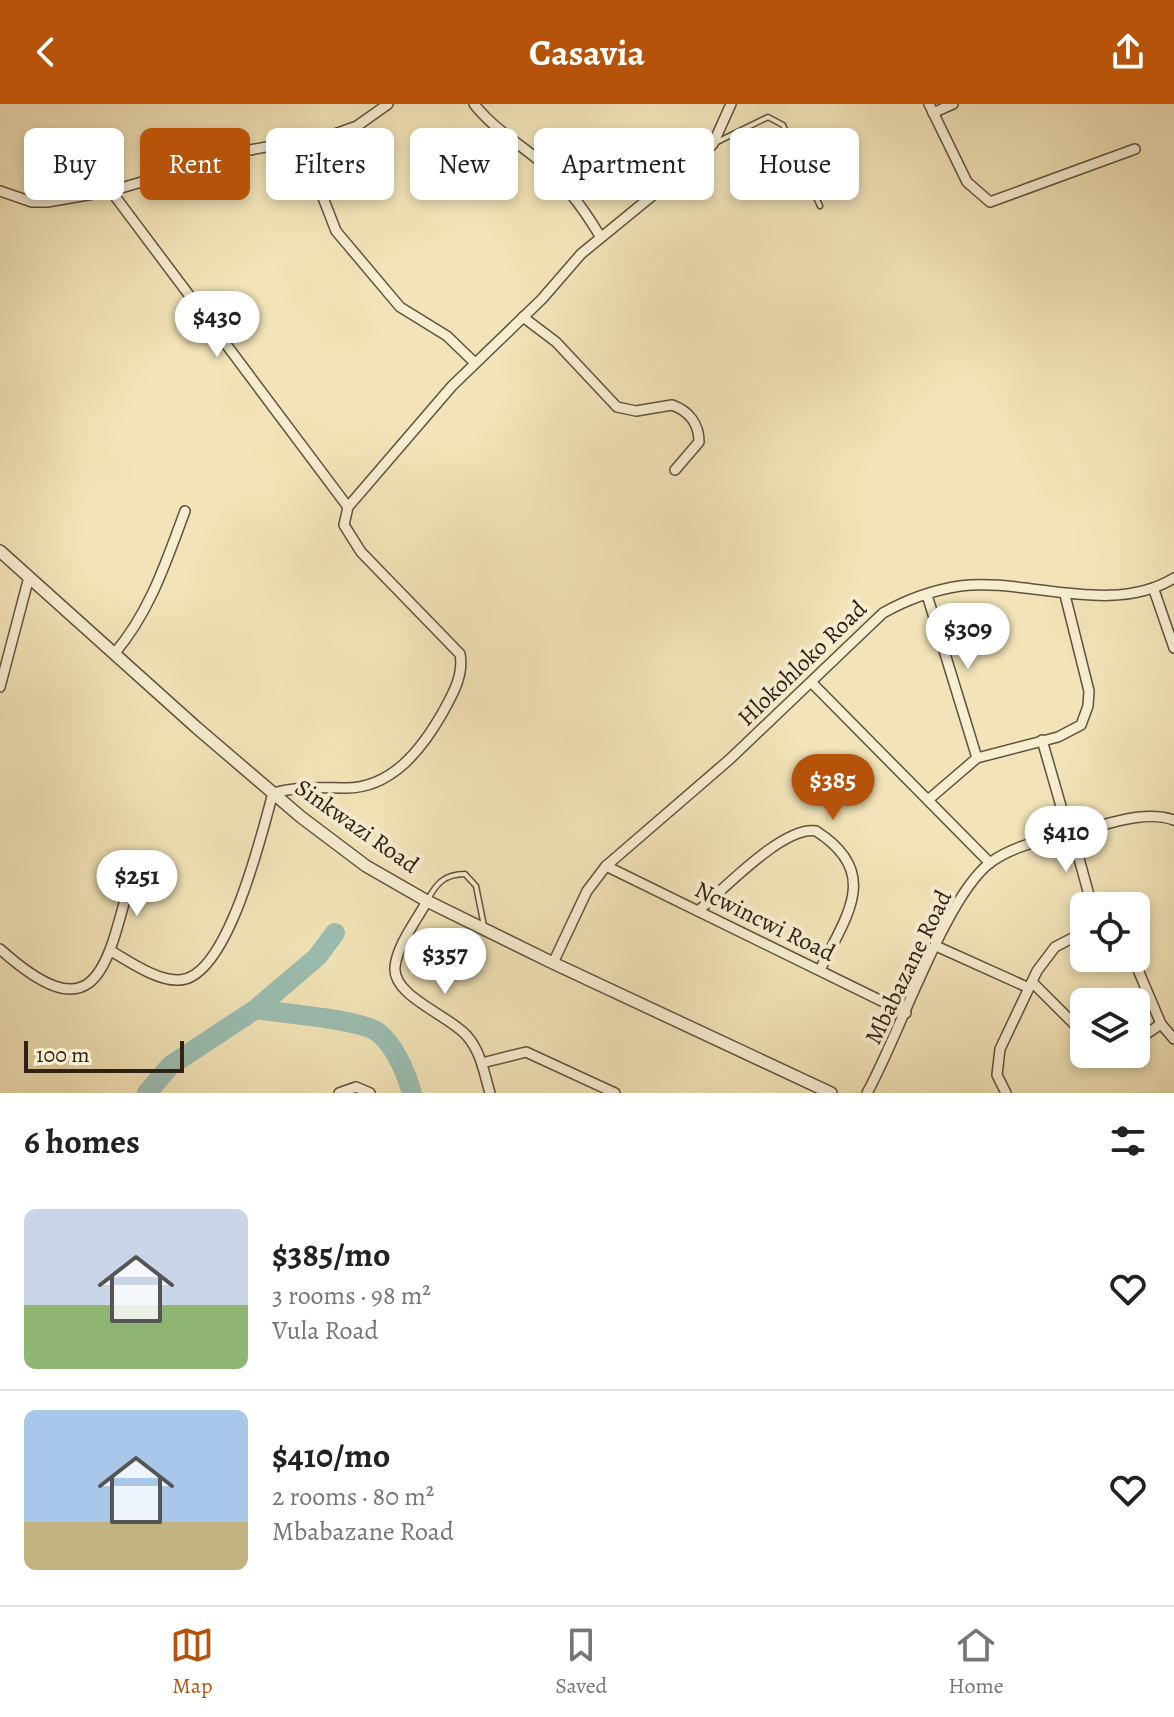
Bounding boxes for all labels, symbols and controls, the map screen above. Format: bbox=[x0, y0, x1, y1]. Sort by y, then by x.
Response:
text: Casavia bbox=[529, 28, 645, 77]
icon: back bbox=[24, 30, 68, 74]
icon: share bbox=[1106, 30, 1150, 74]
chip: Buy bbox=[24, 128, 124, 200]
chip: Rent bbox=[140, 128, 250, 200]
chip: Filters bbox=[266, 128, 394, 200]
chip: New bbox=[410, 128, 518, 200]
chip: Apartment bbox=[534, 128, 714, 200]
chip: House bbox=[730, 128, 859, 200]
pin: $430 bbox=[170, 291, 264, 359]
text: $430 bbox=[193, 299, 241, 334]
street label: Hlokohloko Road bbox=[730, 593, 874, 733]
pin: $309 bbox=[921, 603, 1015, 671]
text: $309 bbox=[944, 611, 992, 646]
pin: $385 bbox=[786, 754, 880, 822]
text: $385 bbox=[810, 762, 856, 797]
street label: Sinkwazi Road bbox=[289, 771, 425, 881]
pin: $410 bbox=[1019, 806, 1113, 874]
text: $410 bbox=[1043, 814, 1089, 849]
pin: $251 bbox=[90, 850, 184, 918]
text: $251 bbox=[114, 858, 160, 893]
street label: Ncwincwi Road bbox=[690, 873, 841, 969]
street label: Mbabazane Road bbox=[857, 884, 959, 1049]
map controls bbox=[1070, 892, 1150, 1068]
button: locate bbox=[1070, 892, 1150, 972]
pin: $357 bbox=[398, 928, 492, 996]
text: $357 bbox=[422, 936, 468, 971]
button: layers bbox=[1070, 988, 1150, 1068]
scale bar bbox=[24, 1037, 184, 1073]
text: 100 m bbox=[36, 1040, 90, 1070]
text: 6 homes bbox=[24, 1118, 140, 1165]
icon: filters bbox=[1106, 1119, 1150, 1163]
text: $385/mo bbox=[272, 1231, 391, 1278]
icon: home bbox=[88, 1241, 184, 1337]
icon: heart bbox=[1106, 1267, 1150, 1311]
text: 3 rooms · 98 m² bbox=[272, 1278, 431, 1313]
text: Vula Road bbox=[272, 1313, 379, 1348]
text: $410/mo bbox=[272, 1432, 390, 1479]
icon: home bbox=[88, 1442, 184, 1538]
icon: heart bbox=[1106, 1468, 1150, 1512]
text: 2 rooms · 80 m² bbox=[272, 1479, 434, 1514]
text: Mbabazane Road bbox=[272, 1514, 454, 1549]
tab: Map bbox=[170, 1623, 214, 1701]
tab: Saved bbox=[555, 1623, 607, 1701]
tab: Home bbox=[948, 1623, 1004, 1701]

